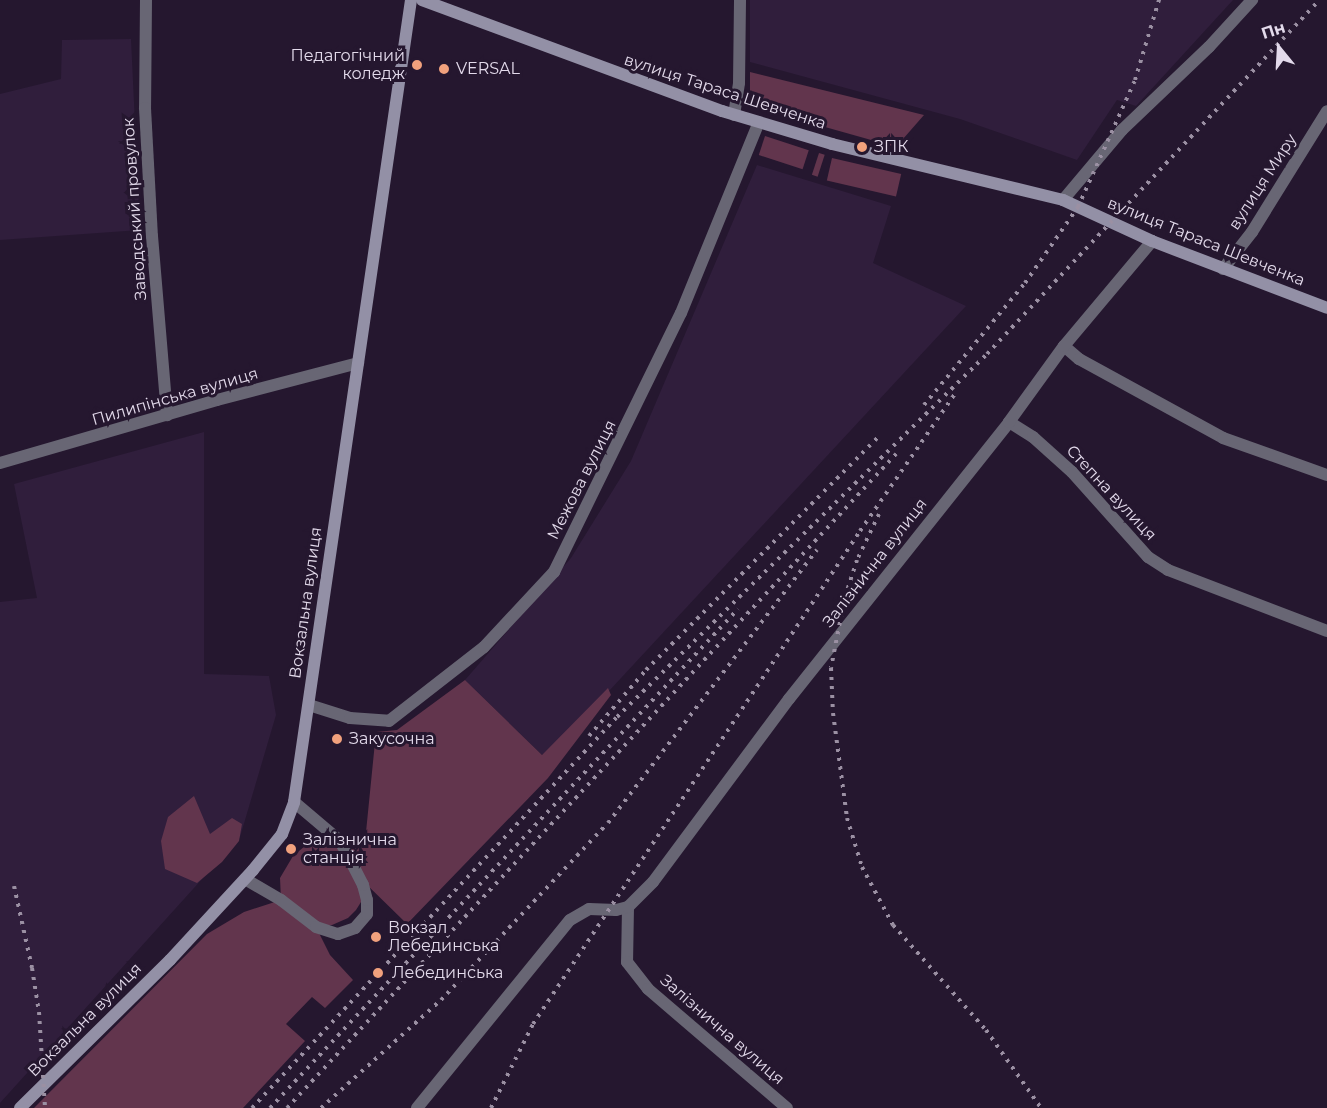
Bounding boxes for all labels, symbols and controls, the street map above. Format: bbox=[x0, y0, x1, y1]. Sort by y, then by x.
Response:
north arrow bbox=[1249, 18, 1309, 78]
text: Пн bbox=[1259, 18, 1288, 43]
place label: Педагогічний коледж bbox=[291, 46, 405, 84]
street label: вулиця Тараса Шевченка bbox=[622, 50, 828, 134]
marker: Педагогічний коледж bbox=[410, 58, 424, 72]
place label: VERSAL bbox=[456, 59, 520, 79]
marker: VERSAL bbox=[437, 62, 451, 76]
street label: Заводський провулок bbox=[119, 117, 151, 301]
street label: вулиця Миру bbox=[1225, 131, 1301, 233]
place label: ЗПК bbox=[874, 137, 908, 157]
marker: ЗПК bbox=[855, 140, 869, 154]
street label: вулиця Тараса Шевченка bbox=[1105, 194, 1307, 290]
street label: Пилипінська вулиця bbox=[90, 364, 260, 430]
street label: Межова вулиця bbox=[544, 417, 620, 543]
street label: Степна вулиця bbox=[1062, 441, 1160, 545]
street label: Залізнична вулиця bbox=[819, 495, 931, 631]
street label: Вокзальна вулиця bbox=[286, 526, 326, 680]
place label: Закусочна bbox=[349, 729, 435, 749]
marker: Закусочна bbox=[330, 732, 344, 746]
place label: Залізнична станція bbox=[303, 830, 397, 868]
marker: Залізнична станція bbox=[284, 842, 298, 856]
place label: Вокзал Лебединська bbox=[388, 918, 499, 956]
marker: Вокзал Лебединська bbox=[369, 930, 383, 944]
street label: Вокзальна вулиця bbox=[24, 959, 146, 1081]
place label: Лебединська bbox=[392, 963, 503, 983]
marker: Лебединська bbox=[369, 964, 387, 982]
street label: Залізнична вулиця bbox=[656, 971, 788, 1089]

